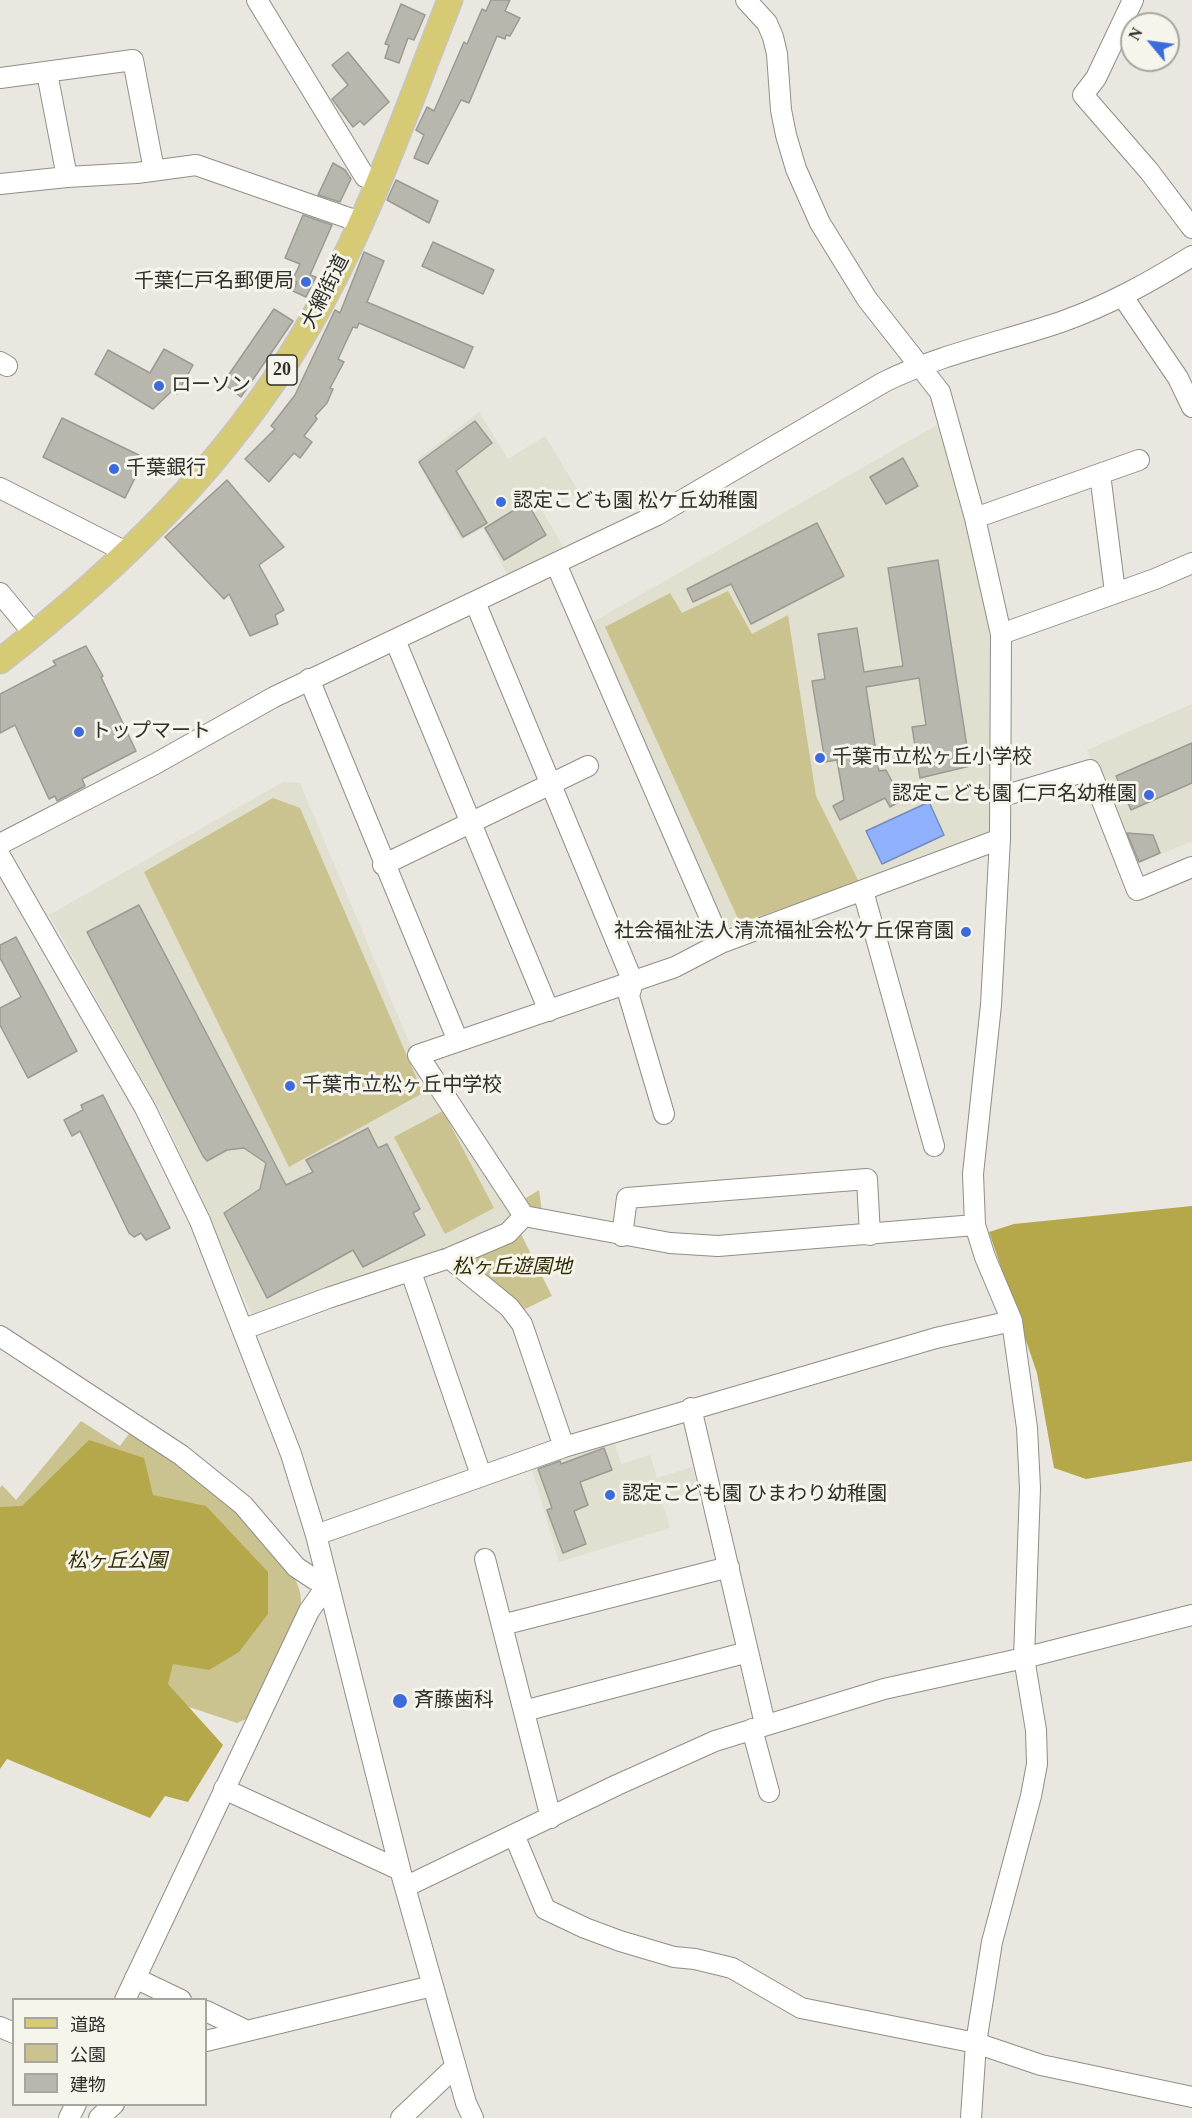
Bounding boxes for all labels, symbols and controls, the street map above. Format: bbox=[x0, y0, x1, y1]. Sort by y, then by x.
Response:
north arrow bbox=[1120, 12, 1180, 72]
text: N bbox=[1125, 25, 1146, 43]
street label: 大網街道 bbox=[297, 251, 355, 333]
place label: 千葉仁戸名郵便局 bbox=[134, 270, 294, 294]
marker: 千葉仁戸名郵便局 bbox=[299, 275, 313, 289]
road number: 20 bbox=[267, 355, 297, 385]
place label: ローソン bbox=[171, 374, 251, 398]
marker: ローソン bbox=[152, 379, 166, 393]
place label: 千葉銀行 bbox=[126, 457, 206, 481]
marker: 千葉銀行 bbox=[107, 462, 121, 476]
place label: 認定こども園 松ケ丘幼稚園 bbox=[513, 490, 758, 514]
marker: 認定こども園 松ケ丘幼稚園 bbox=[494, 495, 508, 509]
place label: トップマート bbox=[91, 720, 211, 744]
marker: トップマート bbox=[72, 725, 86, 739]
place label: 千葉市立松ヶ丘小学校 bbox=[832, 746, 1032, 770]
marker: 千葉市立松ヶ丘小学校 bbox=[813, 751, 827, 765]
place label: 認定こども園 仁戸名幼稚園 bbox=[892, 783, 1137, 807]
marker: 認定こども園 仁戸名幼稚園 bbox=[1142, 788, 1156, 802]
place label: 社会福祉法人清流福祉会松ケ丘保育園 bbox=[614, 920, 954, 944]
marker: 社会福祉法人清流福祉会松ケ丘保育園 bbox=[959, 925, 973, 939]
place label: 千葉市立松ヶ丘中学校 bbox=[302, 1074, 502, 1098]
marker: 千葉市立松ヶ丘中学校 bbox=[283, 1079, 297, 1093]
park label: 松ヶ丘遊園地 bbox=[452, 1256, 572, 1280]
place label: 認定こども園 ひまわり幼稚園 bbox=[622, 1483, 887, 1507]
marker: 認定こども園 ひまわり幼稚園 bbox=[603, 1488, 617, 1502]
park label: 松ヶ丘公園 bbox=[67, 1550, 167, 1574]
place label: 斉藤歯科 bbox=[414, 1689, 494, 1713]
marker: 斉藤歯科 bbox=[391, 1692, 409, 1710]
legend bbox=[12, 1998, 207, 2106]
text: 道路 bbox=[70, 2015, 106, 2035]
text: 公園 bbox=[70, 2045, 106, 2065]
text: 建物 bbox=[70, 2075, 106, 2095]

